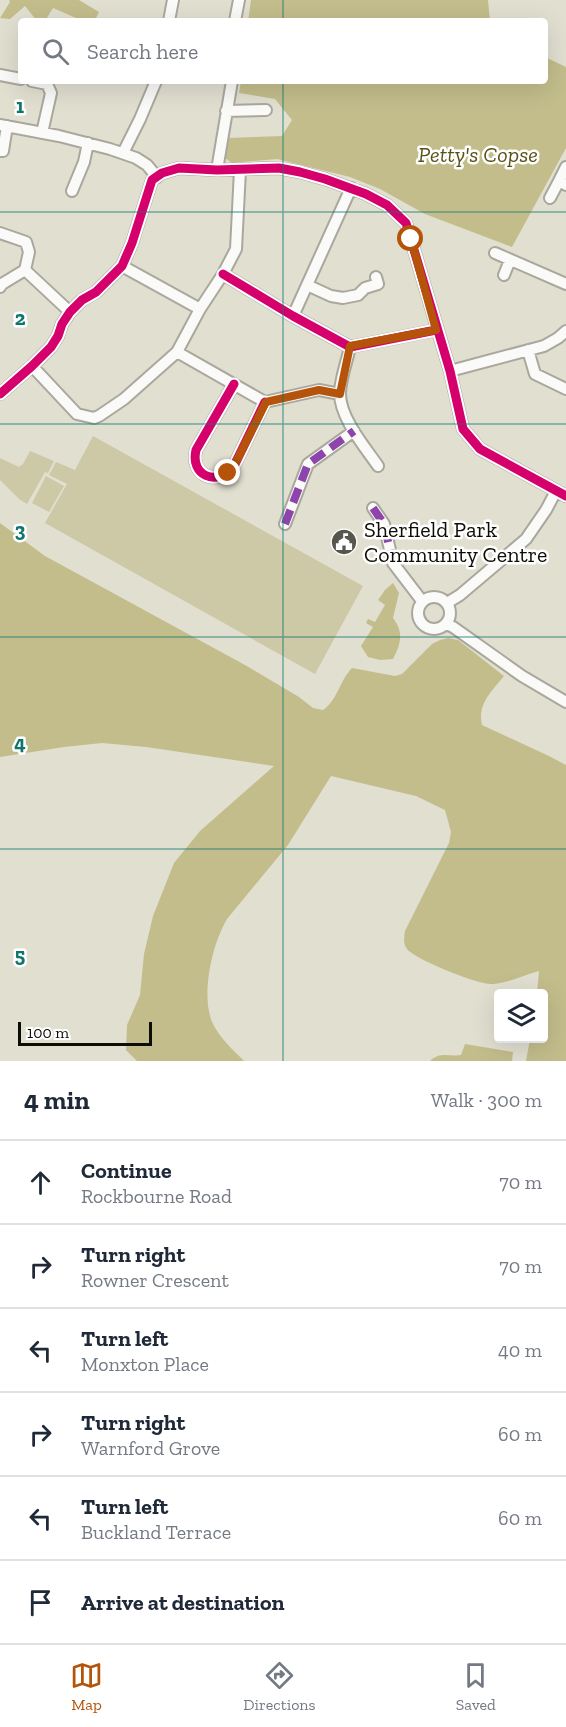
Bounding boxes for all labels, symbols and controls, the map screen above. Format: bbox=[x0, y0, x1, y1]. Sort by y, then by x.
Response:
search box bbox=[18, 18, 548, 84]
icon: search bbox=[39, 35, 72, 68]
text: Search here bbox=[87, 38, 198, 65]
text: 1 bbox=[16, 94, 24, 118]
park label: Petty's Copse bbox=[418, 141, 538, 168]
route start bbox=[397, 225, 423, 251]
text: 2 bbox=[15, 306, 26, 330]
route end bbox=[214, 459, 240, 485]
place label: Sherfield Park Community Centre bbox=[364, 516, 547, 568]
text: 3 bbox=[15, 518, 26, 542]
public building icon: Sherfield Park Community Centre bbox=[329, 527, 359, 557]
text: 4 bbox=[14, 731, 26, 755]
text: 5 bbox=[15, 943, 25, 967]
map controls bbox=[494, 989, 548, 1043]
button: layers bbox=[494, 989, 548, 1043]
scale bar bbox=[18, 1019, 152, 1046]
text: 100 m bbox=[27, 1023, 69, 1042]
text: 4 min bbox=[24, 1084, 90, 1116]
text: Walk · 300 m bbox=[431, 1088, 542, 1112]
text: Continue bbox=[81, 1157, 172, 1184]
icon: ahead bbox=[24, 1166, 57, 1199]
text: 70 m bbox=[499, 1170, 542, 1194]
text: Rockbourne Road bbox=[81, 1184, 232, 1208]
text: Turn right bbox=[81, 1241, 185, 1268]
icon: right bbox=[24, 1250, 57, 1283]
text: 70 m bbox=[499, 1254, 542, 1278]
text: Rowner Crescent bbox=[81, 1268, 229, 1292]
text: Turn left bbox=[81, 1325, 168, 1352]
icon: left bbox=[24, 1334, 57, 1367]
text: 40 m bbox=[498, 1338, 542, 1362]
text: Monxton Place bbox=[81, 1352, 209, 1376]
text: Turn right bbox=[81, 1409, 185, 1436]
icon: right bbox=[24, 1418, 57, 1451]
text: 60 m bbox=[498, 1422, 542, 1446]
text: Warnford Grove bbox=[81, 1436, 220, 1460]
text: Turn left bbox=[81, 1493, 168, 1520]
icon: left bbox=[24, 1502, 57, 1535]
text: 60 m bbox=[498, 1506, 542, 1530]
text: Buckland Terrace bbox=[81, 1520, 231, 1544]
icon: arrive bbox=[24, 1586, 57, 1619]
text: Arrive at destination bbox=[81, 1589, 284, 1616]
tab: Map bbox=[70, 1659, 103, 1714]
tab: Directions bbox=[243, 1659, 316, 1714]
tab: Saved bbox=[456, 1659, 496, 1714]

